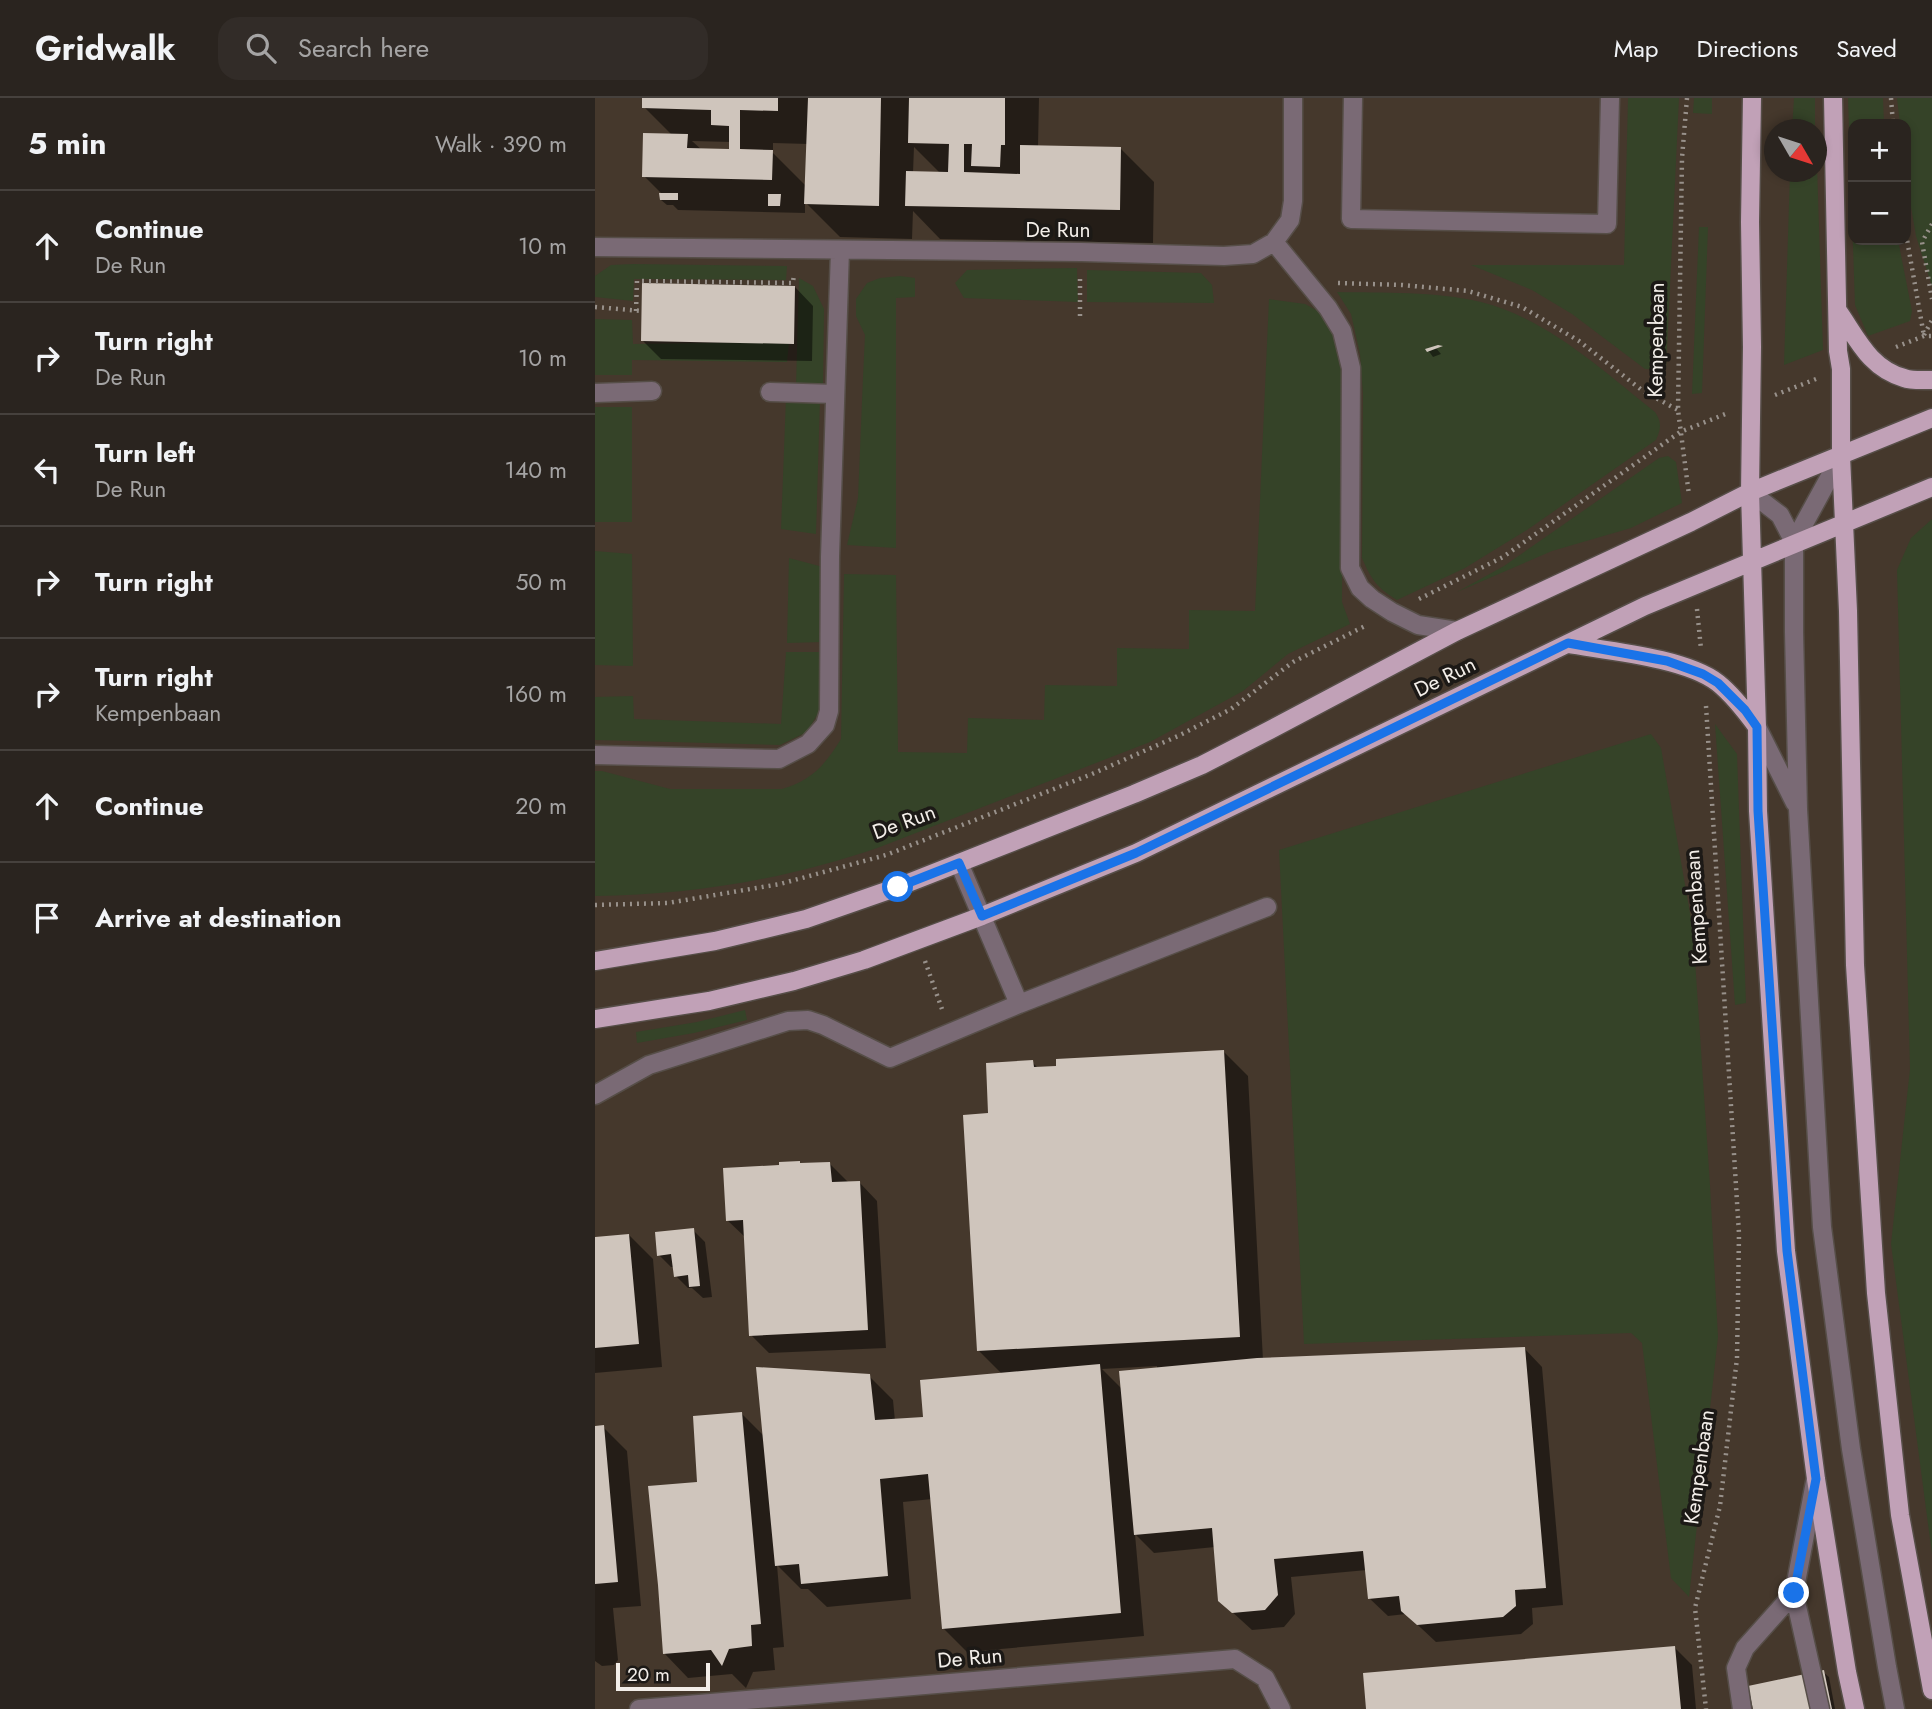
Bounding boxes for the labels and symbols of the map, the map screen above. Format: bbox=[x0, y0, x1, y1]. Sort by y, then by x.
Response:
north arrow bbox=[1764, 119, 1827, 182]
street label: De Run bbox=[1025, 215, 1091, 245]
street label: Kempenbaan bbox=[1640, 282, 1672, 398]
street label: De Run bbox=[1409, 649, 1481, 705]
street label: De Run bbox=[868, 797, 940, 847]
street label: Kempenbaan bbox=[1677, 848, 1715, 966]
route start bbox=[882, 871, 913, 902]
street label: Kempenbaan bbox=[1676, 1408, 1722, 1526]
route end bbox=[1778, 1577, 1809, 1608]
street label: De Run bbox=[936, 1640, 1004, 1676]
scale bar bbox=[616, 1660, 711, 1692]

